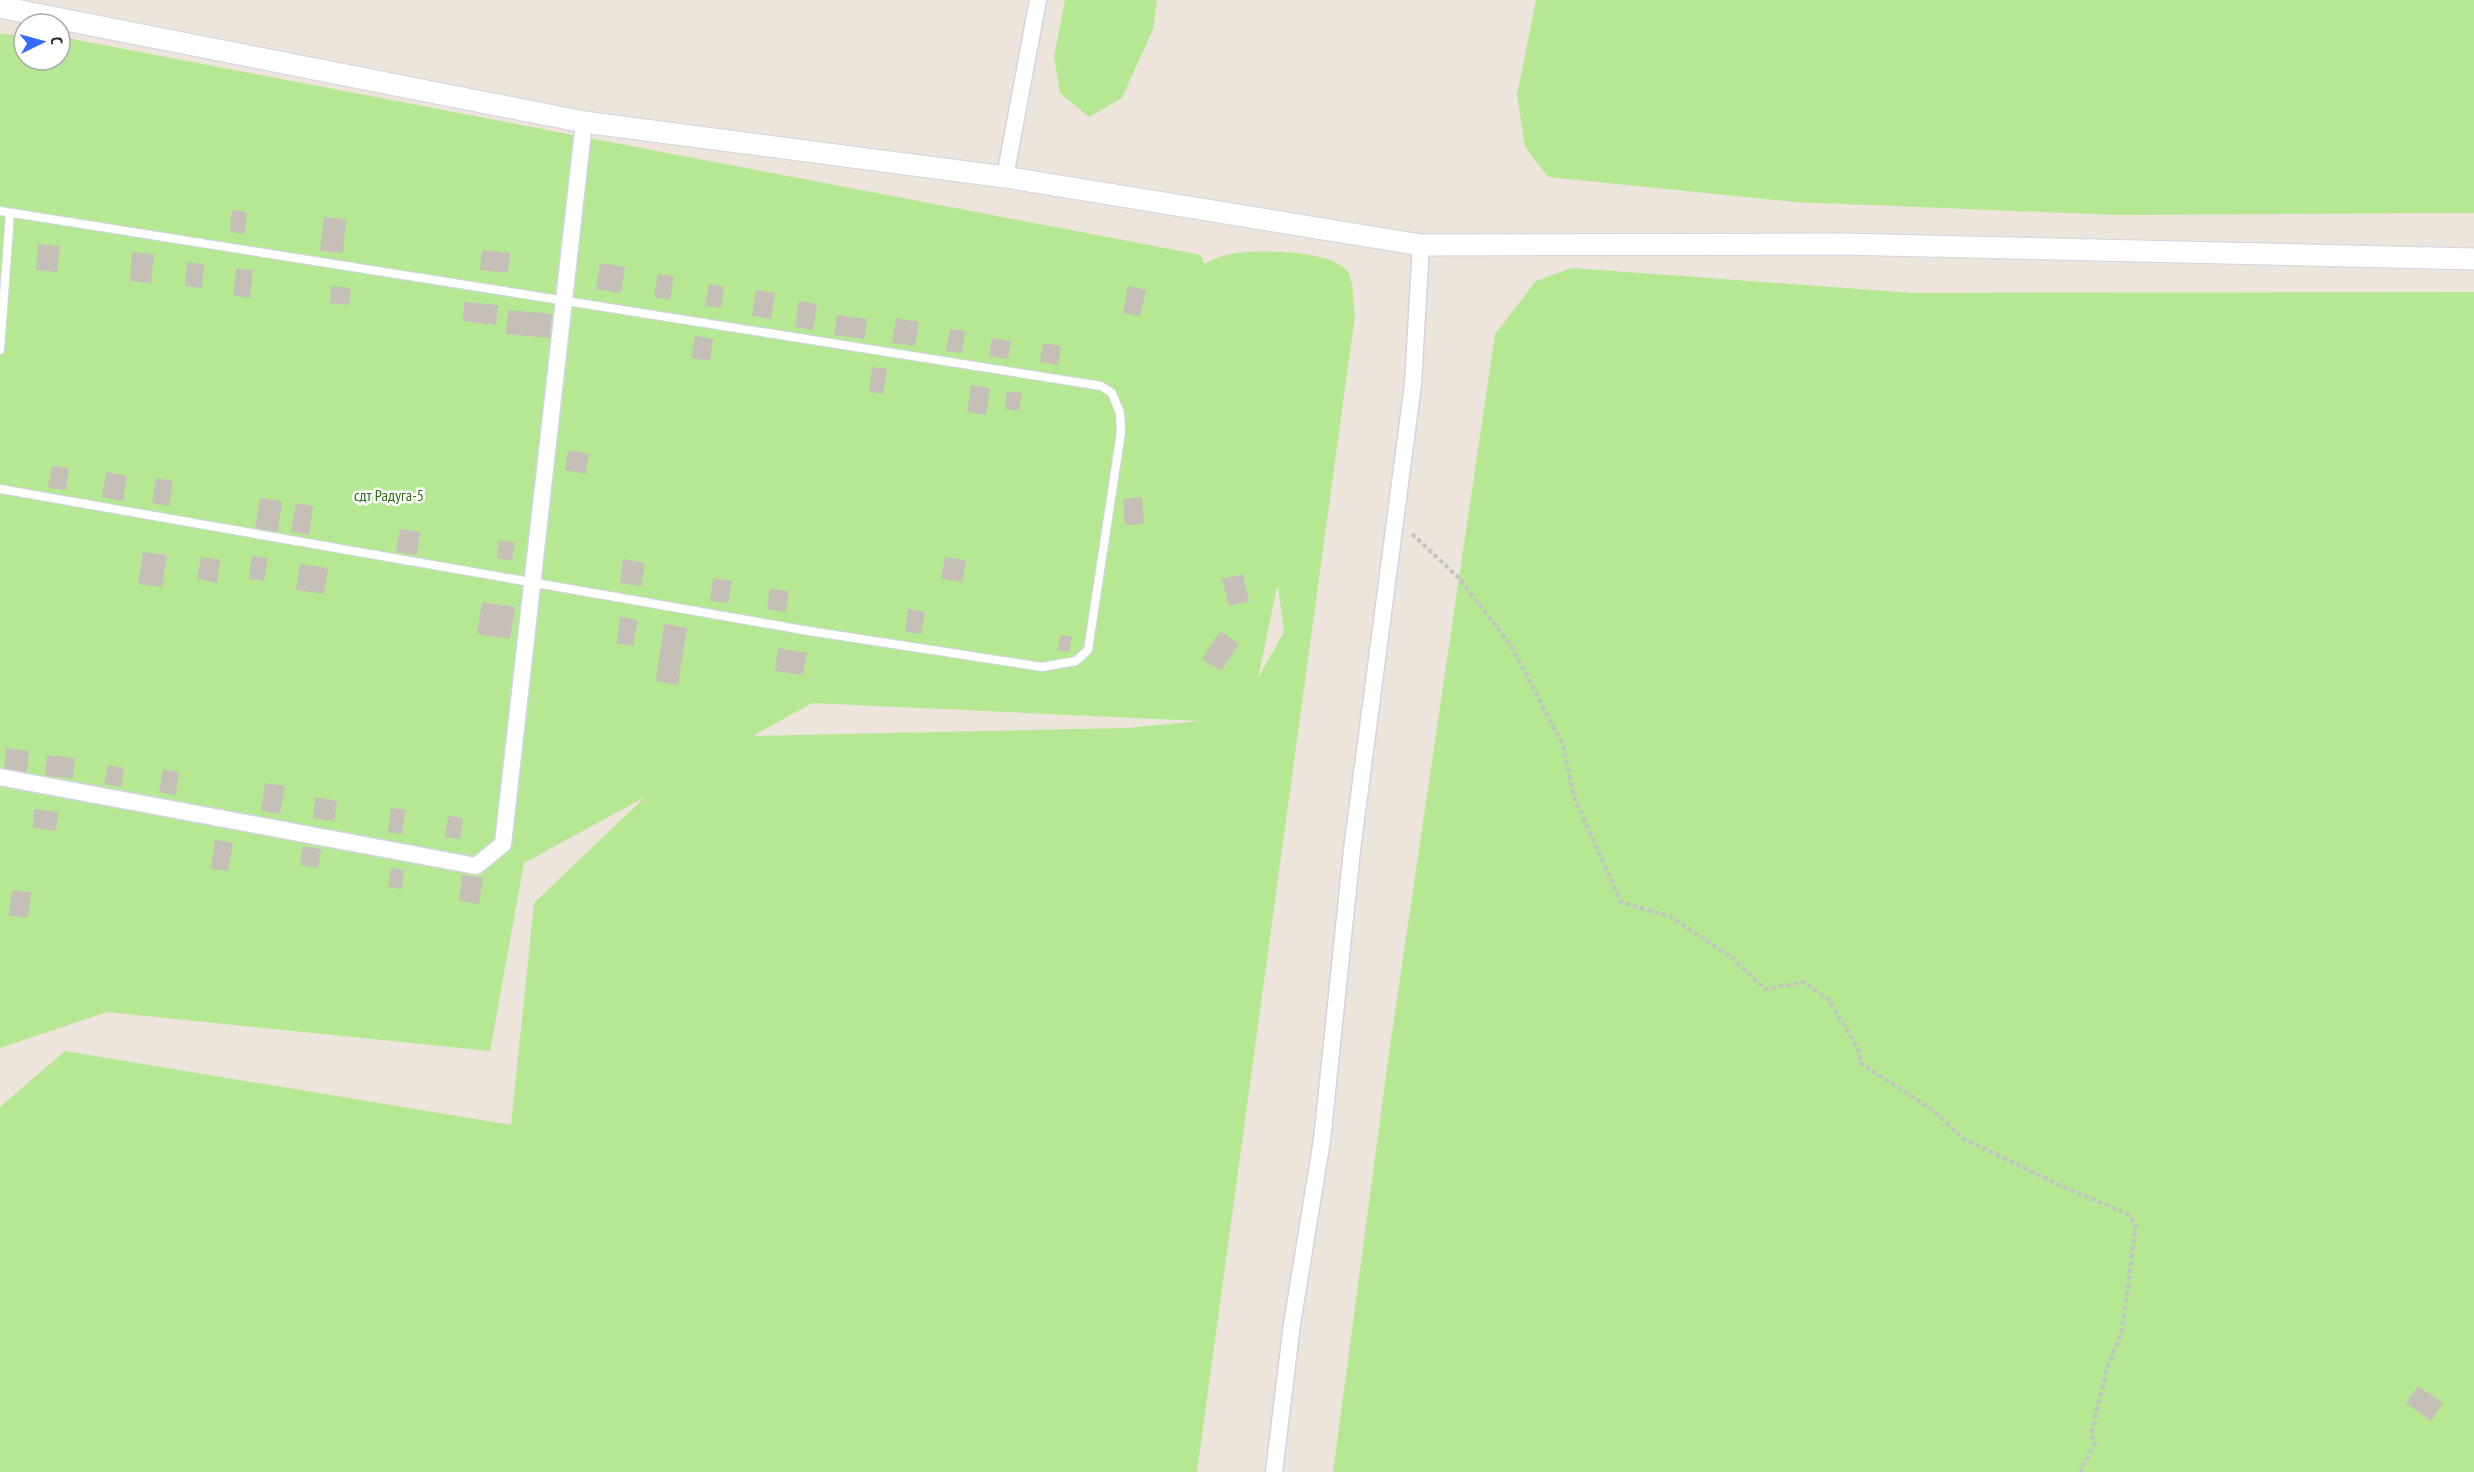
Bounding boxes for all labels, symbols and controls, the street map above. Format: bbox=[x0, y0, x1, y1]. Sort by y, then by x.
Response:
north arrow bbox=[12, 12, 72, 72]
text: С bbox=[47, 36, 67, 46]
park label: сдт Радуга-5 bbox=[354, 485, 424, 505]

